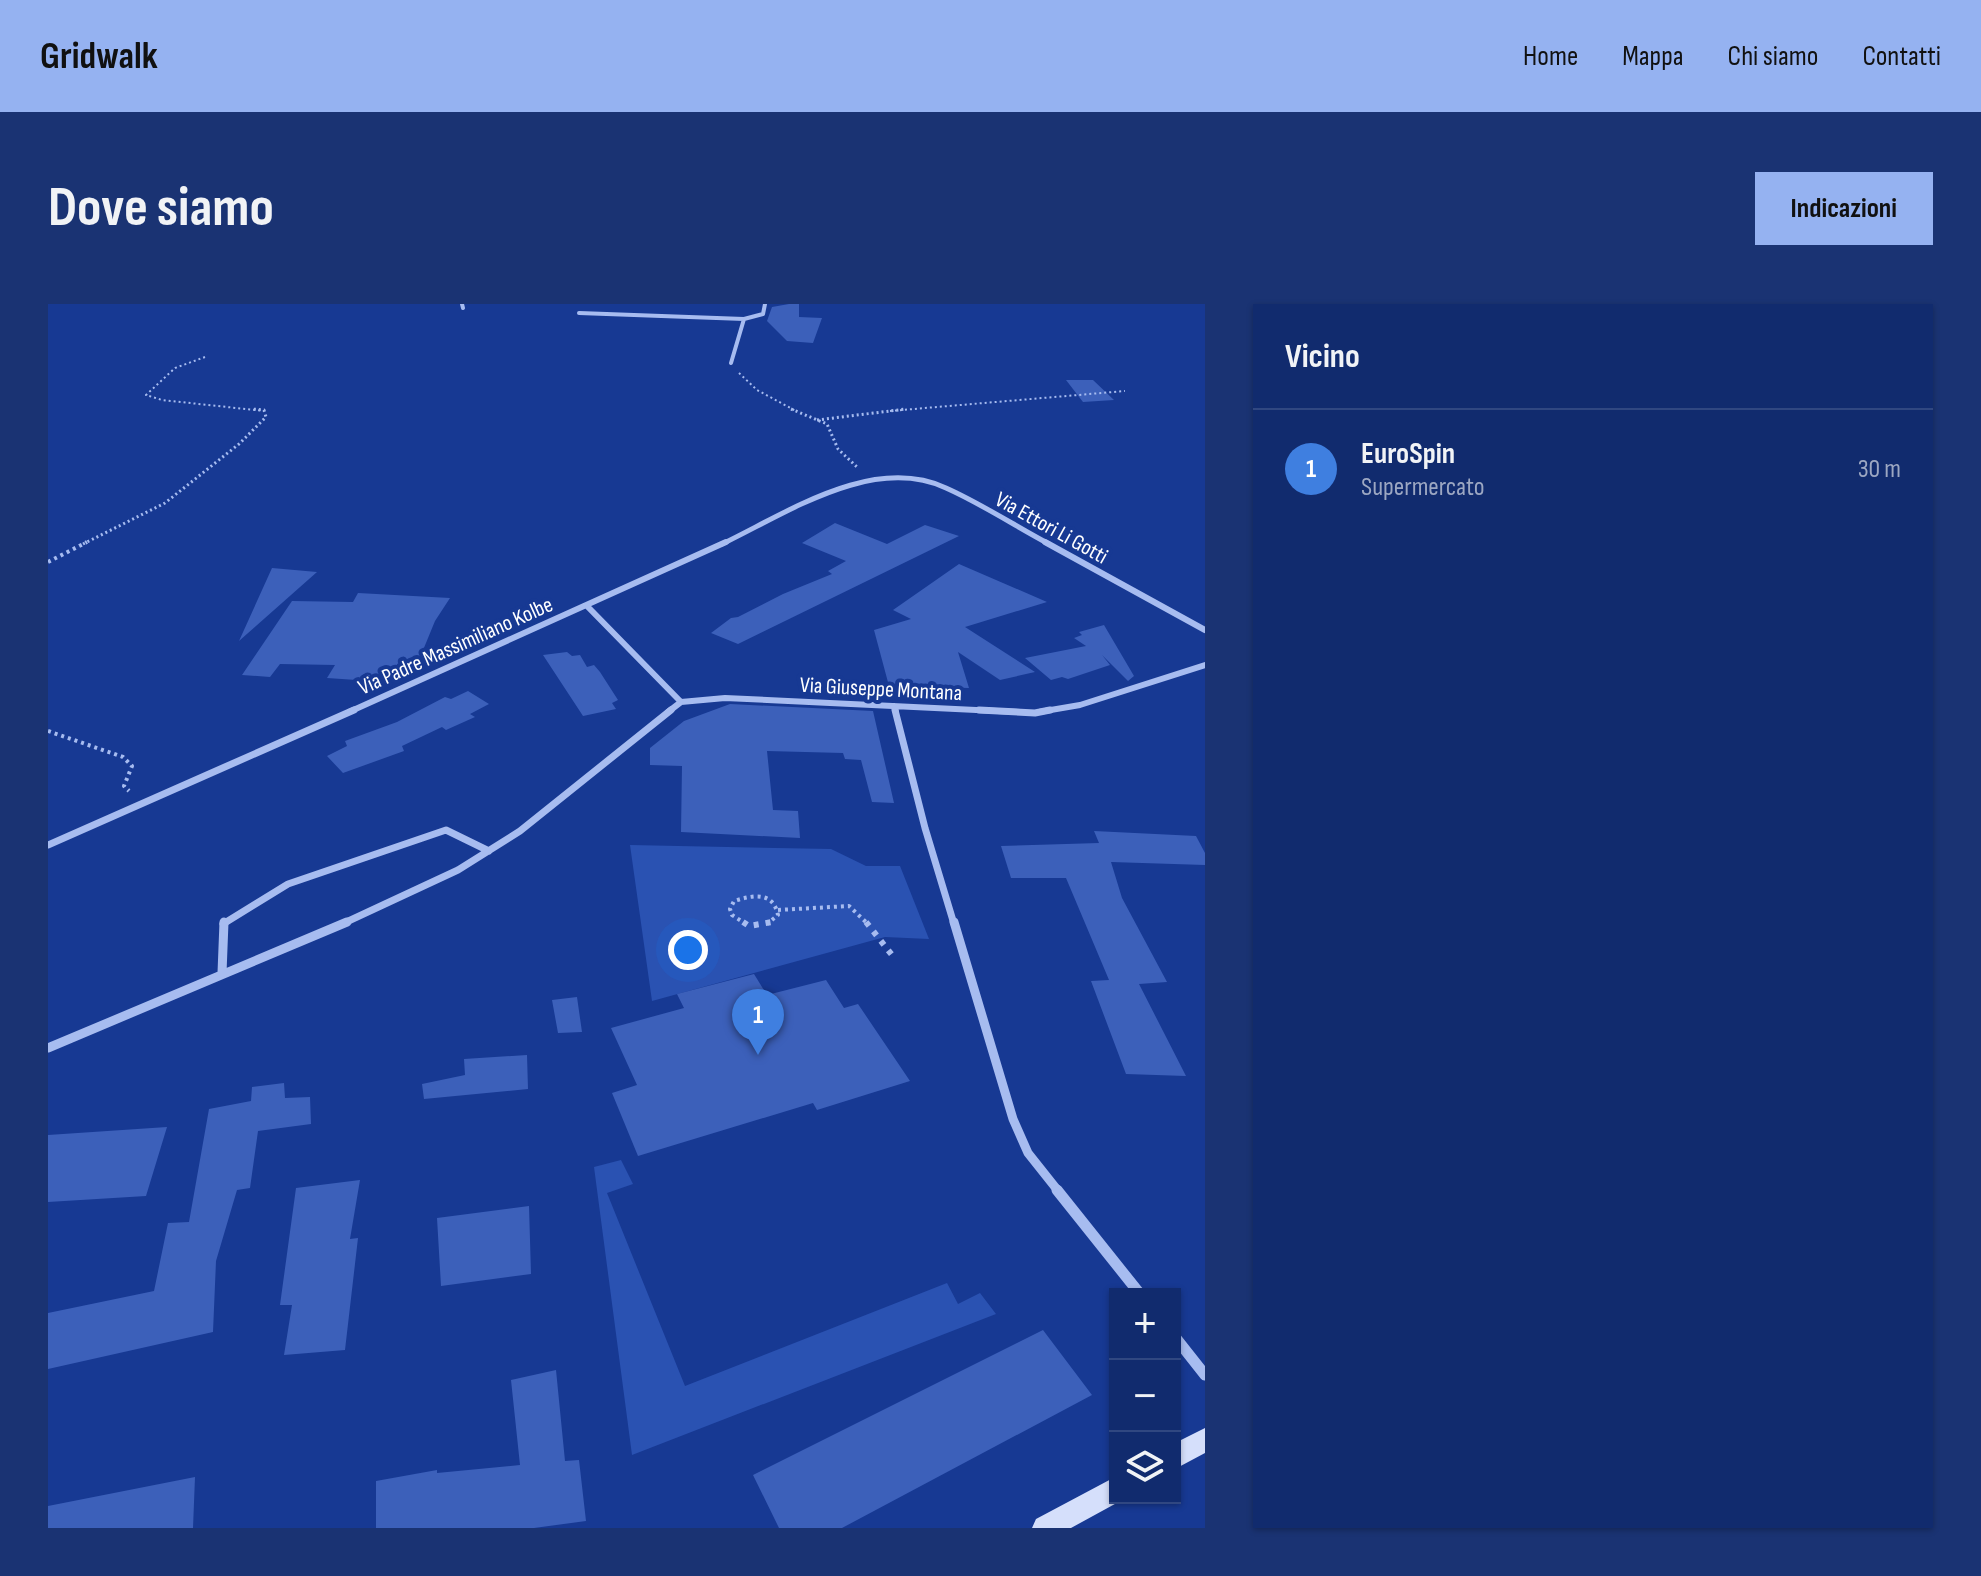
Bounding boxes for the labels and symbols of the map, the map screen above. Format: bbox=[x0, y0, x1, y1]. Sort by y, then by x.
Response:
street label: Via Ettori Li Gotti bbox=[990, 486, 1112, 570]
street label: Via Padre Massimiliano Kolbe bbox=[354, 591, 557, 701]
street label: Via Giuseppe Montana bbox=[799, 672, 963, 707]
your location bbox=[668, 930, 708, 970]
pin: 1 bbox=[732, 989, 784, 1055]

